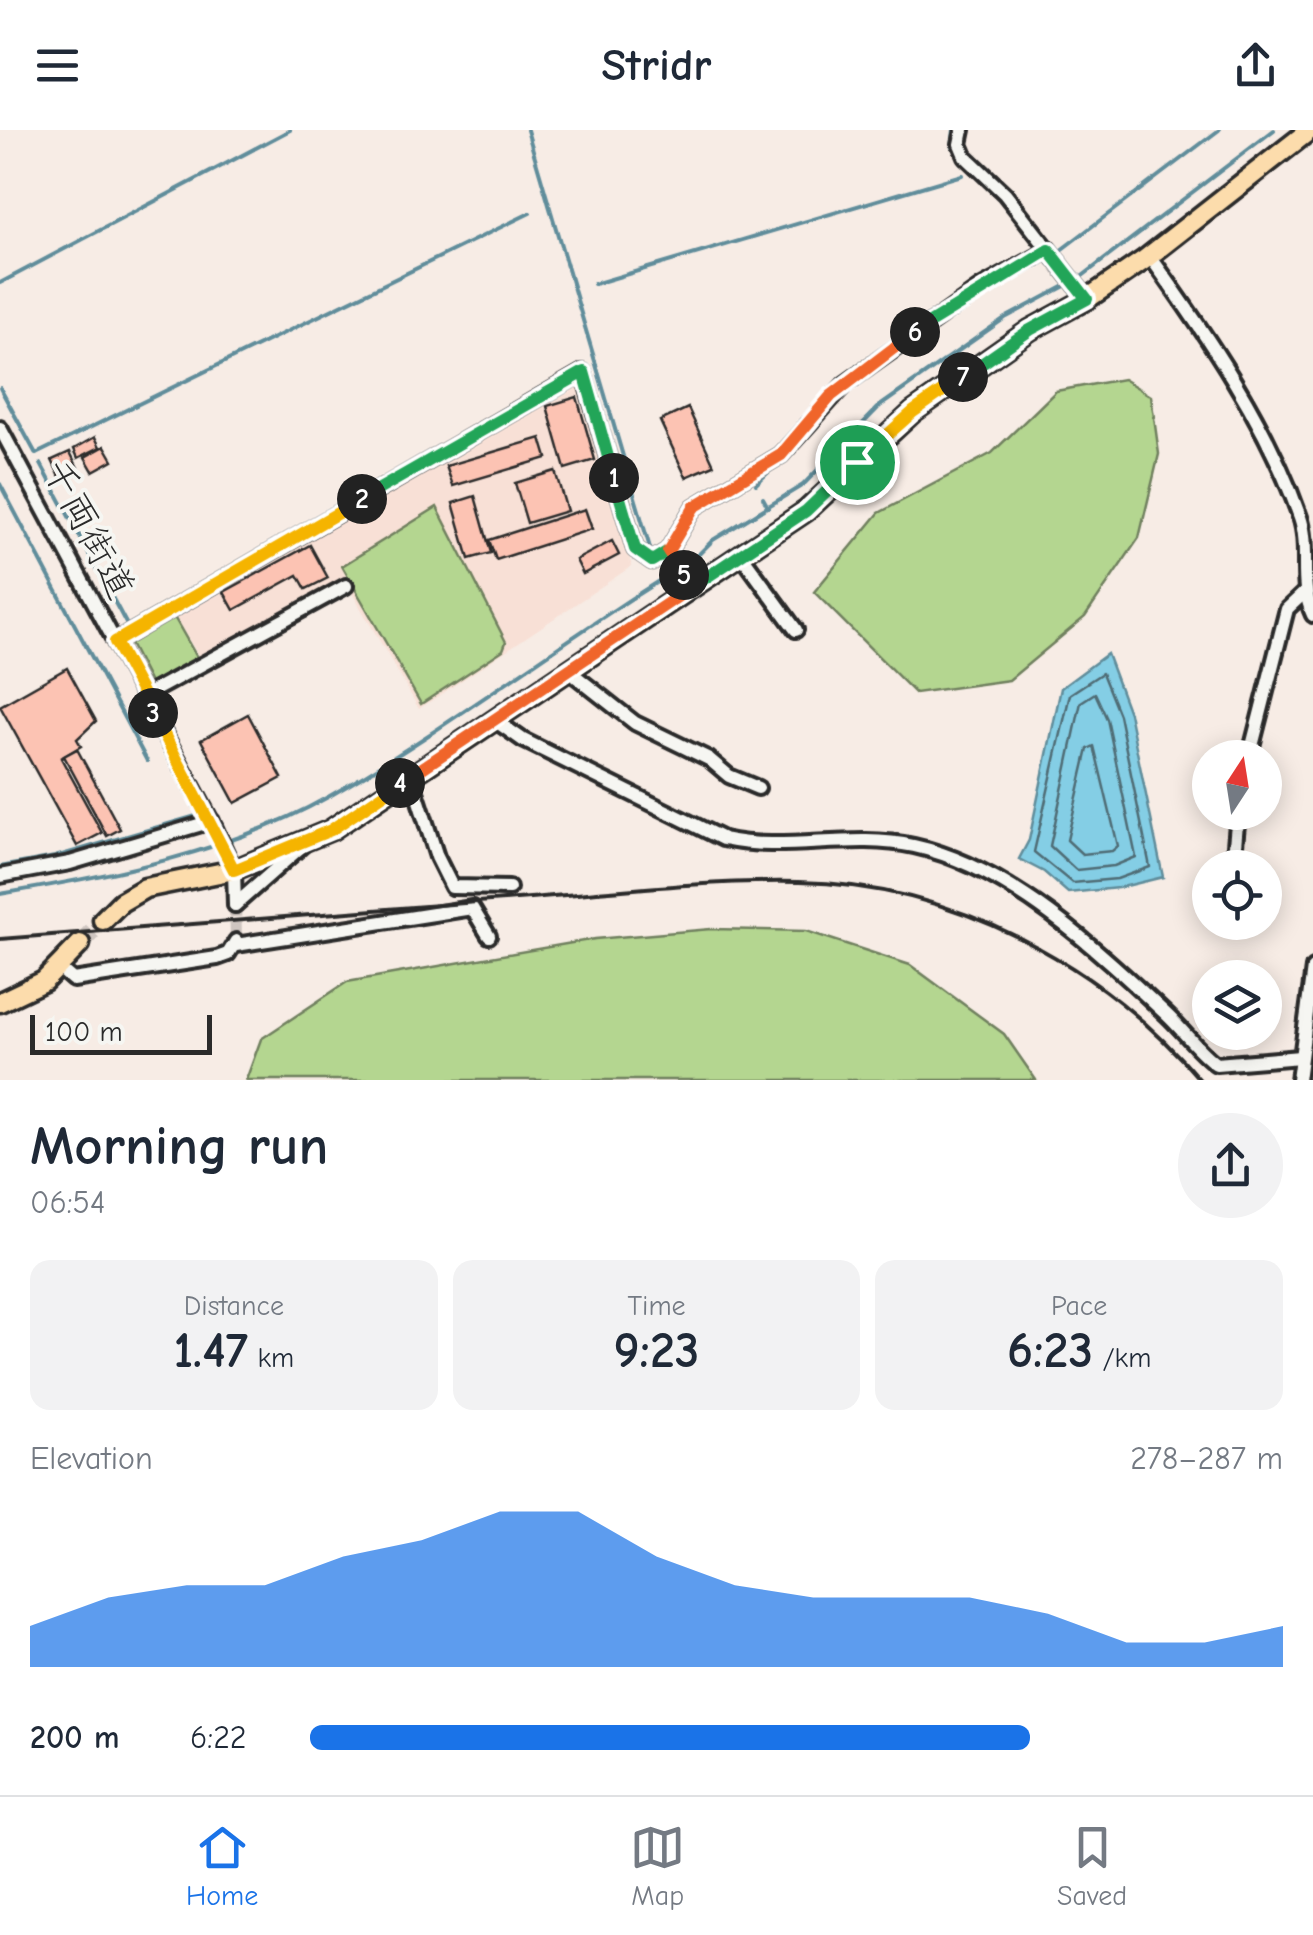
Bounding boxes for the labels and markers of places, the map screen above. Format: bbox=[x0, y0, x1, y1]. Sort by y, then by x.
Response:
pin: 6 bbox=[890, 307, 940, 357]
pin: 7 bbox=[938, 352, 988, 402]
pin bbox=[815, 420, 900, 505]
pin: 1 bbox=[589, 453, 639, 503]
pin: 2 bbox=[337, 474, 387, 524]
pin: 5 bbox=[659, 550, 709, 600]
pin: 3 bbox=[128, 688, 178, 738]
pin: 4 bbox=[375, 758, 425, 808]

